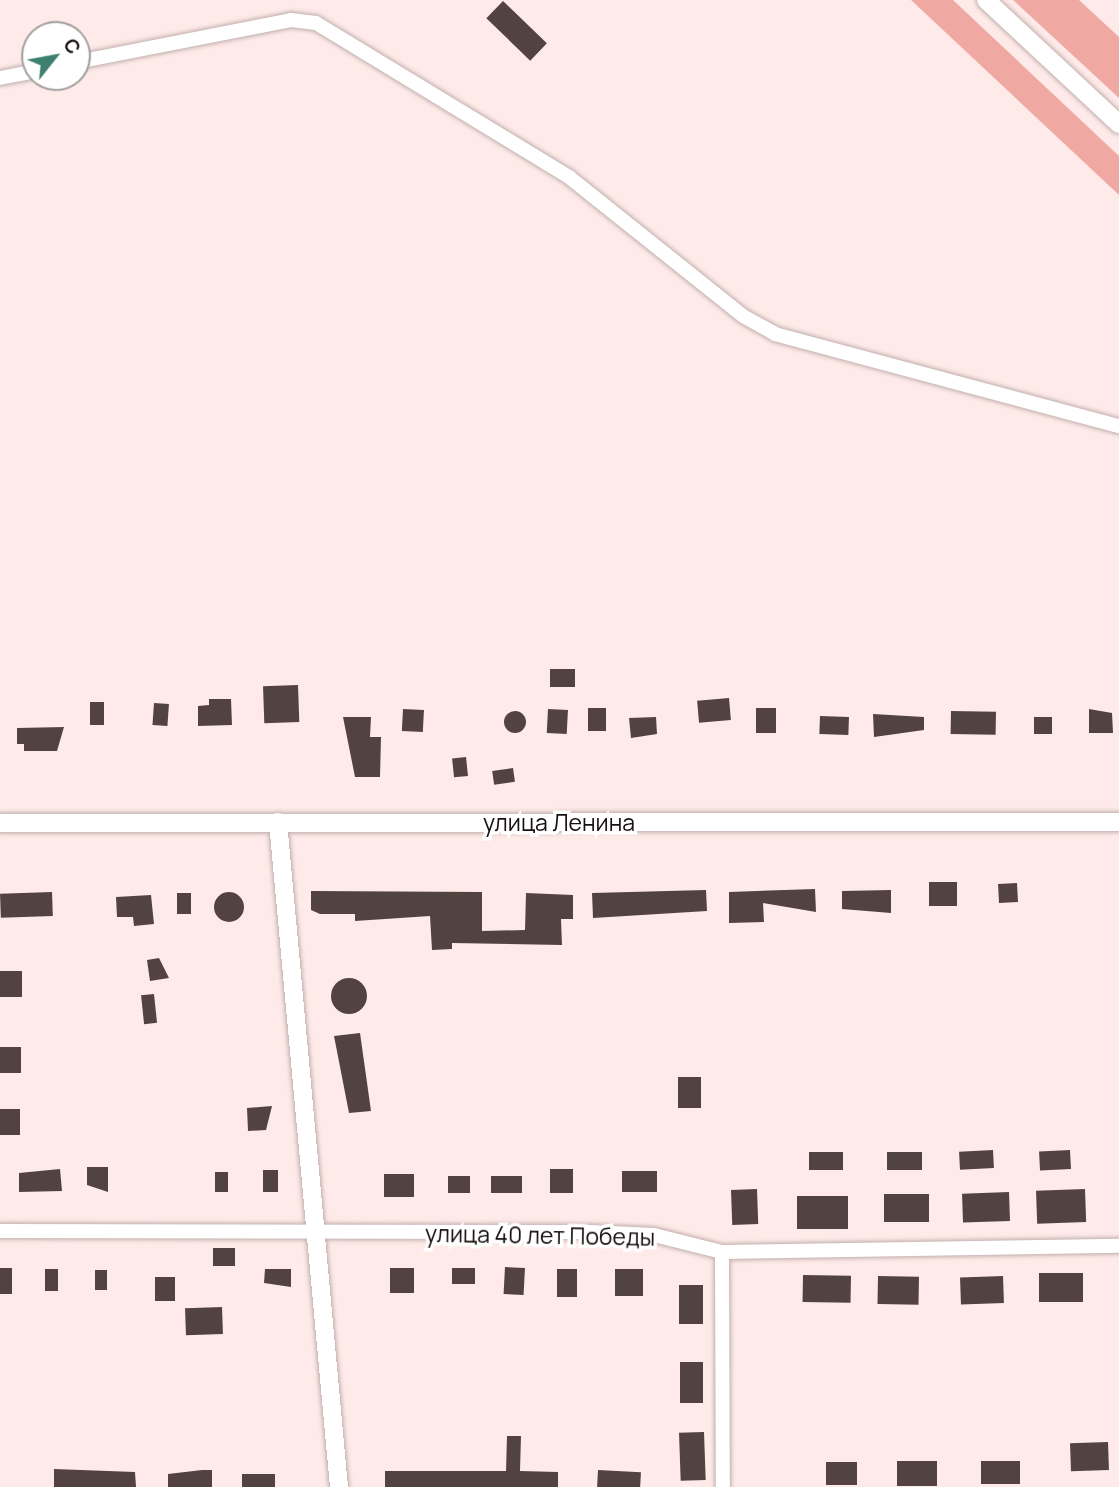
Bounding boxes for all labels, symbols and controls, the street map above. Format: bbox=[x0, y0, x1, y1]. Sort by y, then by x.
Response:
north arrow bbox=[21, 21, 91, 91]
text: С bbox=[58, 33, 87, 59]
street label: улица Ленина bbox=[483, 808, 635, 836]
street label: улица 40 лет Победы bbox=[425, 1219, 655, 1251]

